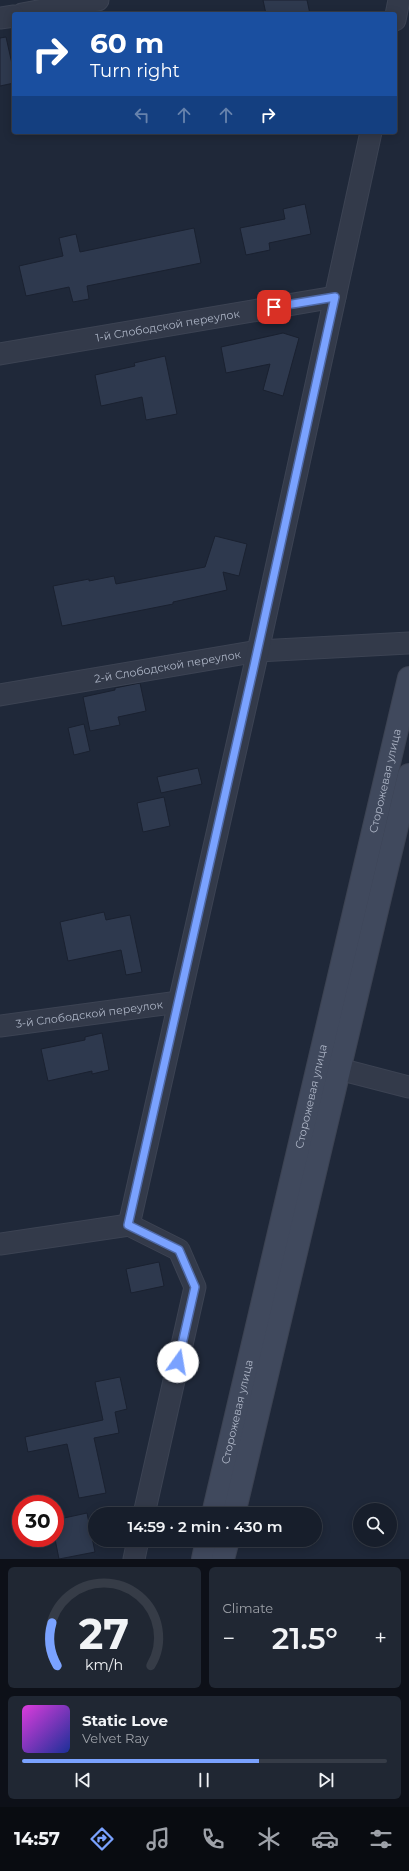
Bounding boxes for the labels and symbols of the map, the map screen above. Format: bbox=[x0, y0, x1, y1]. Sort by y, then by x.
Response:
pin bbox=[257, 290, 291, 324]
street label: 1-й Слободской переулок bbox=[94, 306, 241, 345]
street label: 2-й Слободской переулок bbox=[93, 647, 242, 686]
street label: Сторожевая улица bbox=[366, 727, 404, 834]
street label: 3-й Слободской переулок bbox=[15, 997, 164, 1031]
street label: Сторожевая улица bbox=[292, 1043, 330, 1150]
position arrow bbox=[157, 1341, 199, 1383]
street label: Сторожевая улица bbox=[218, 1358, 256, 1465]
speed limit sign: 30 bbox=[12, 1495, 64, 1547]

